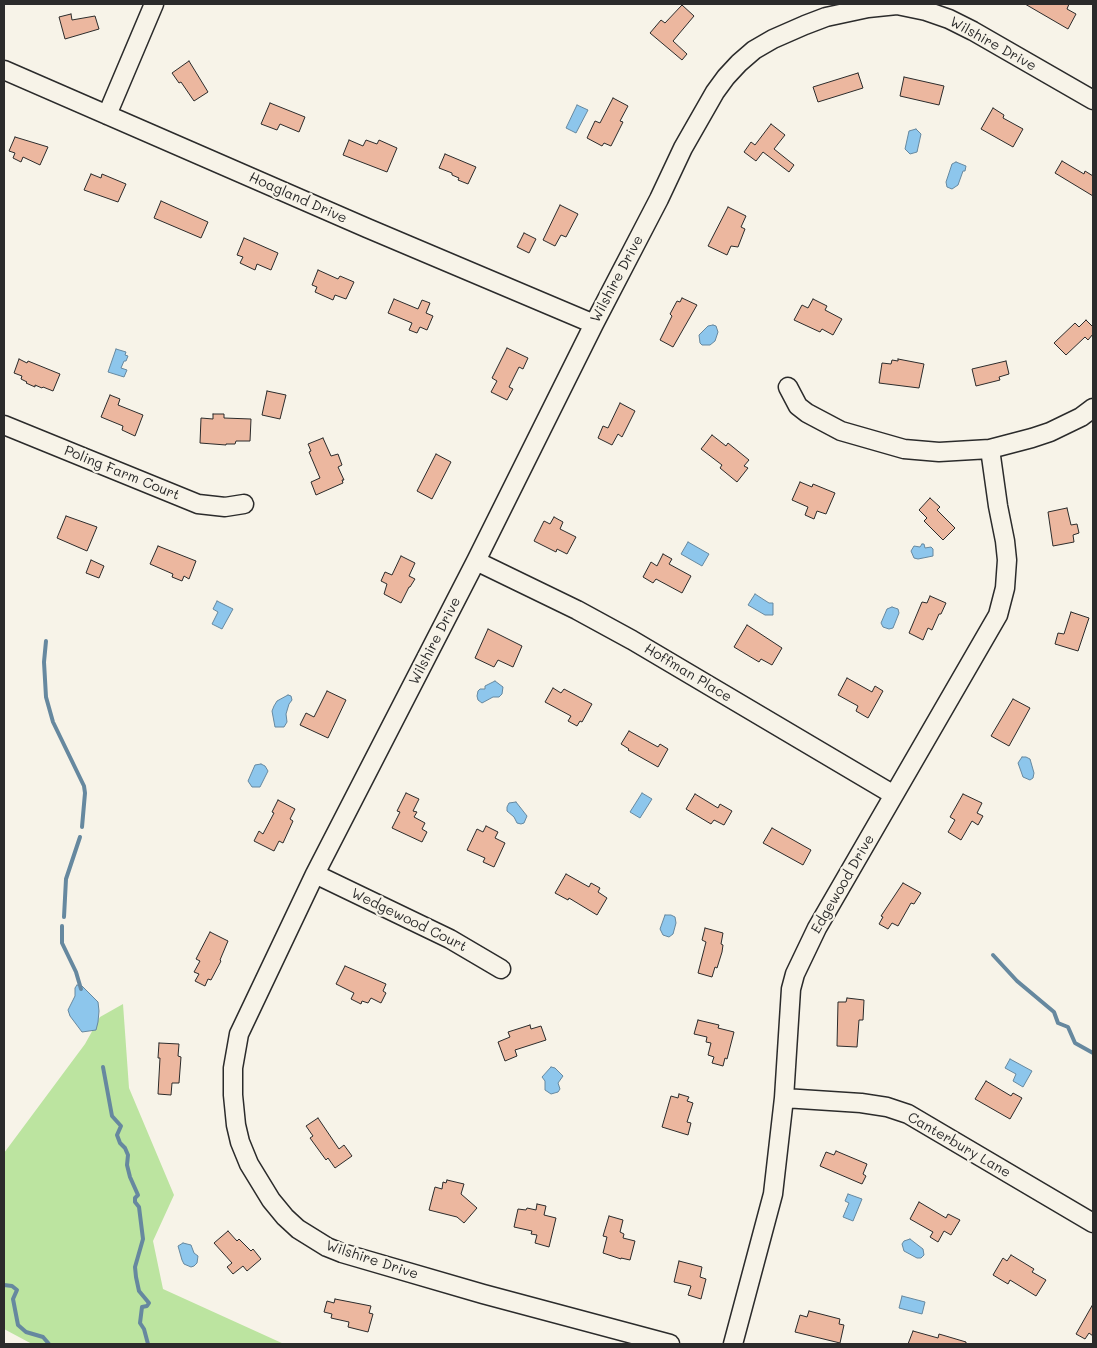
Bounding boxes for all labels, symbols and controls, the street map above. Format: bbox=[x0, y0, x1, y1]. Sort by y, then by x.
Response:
street label: Wilshire Drive bbox=[947, 13, 1039, 75]
street label: Hoagland Drive bbox=[246, 169, 350, 227]
street label: Wilshire Drive bbox=[587, 233, 647, 325]
street label: Poling Farm Court bbox=[62, 442, 182, 504]
street label: Wilshire Drive bbox=[406, 594, 464, 688]
street label: Hoffman Place bbox=[641, 640, 735, 706]
street label: Edgewood Drive bbox=[808, 832, 878, 936]
street label: Wedgewood Court bbox=[348, 885, 470, 955]
street label: Canterbury Lane bbox=[904, 1109, 1014, 1181]
street label: Wilshire Drive bbox=[324, 1237, 420, 1283]

